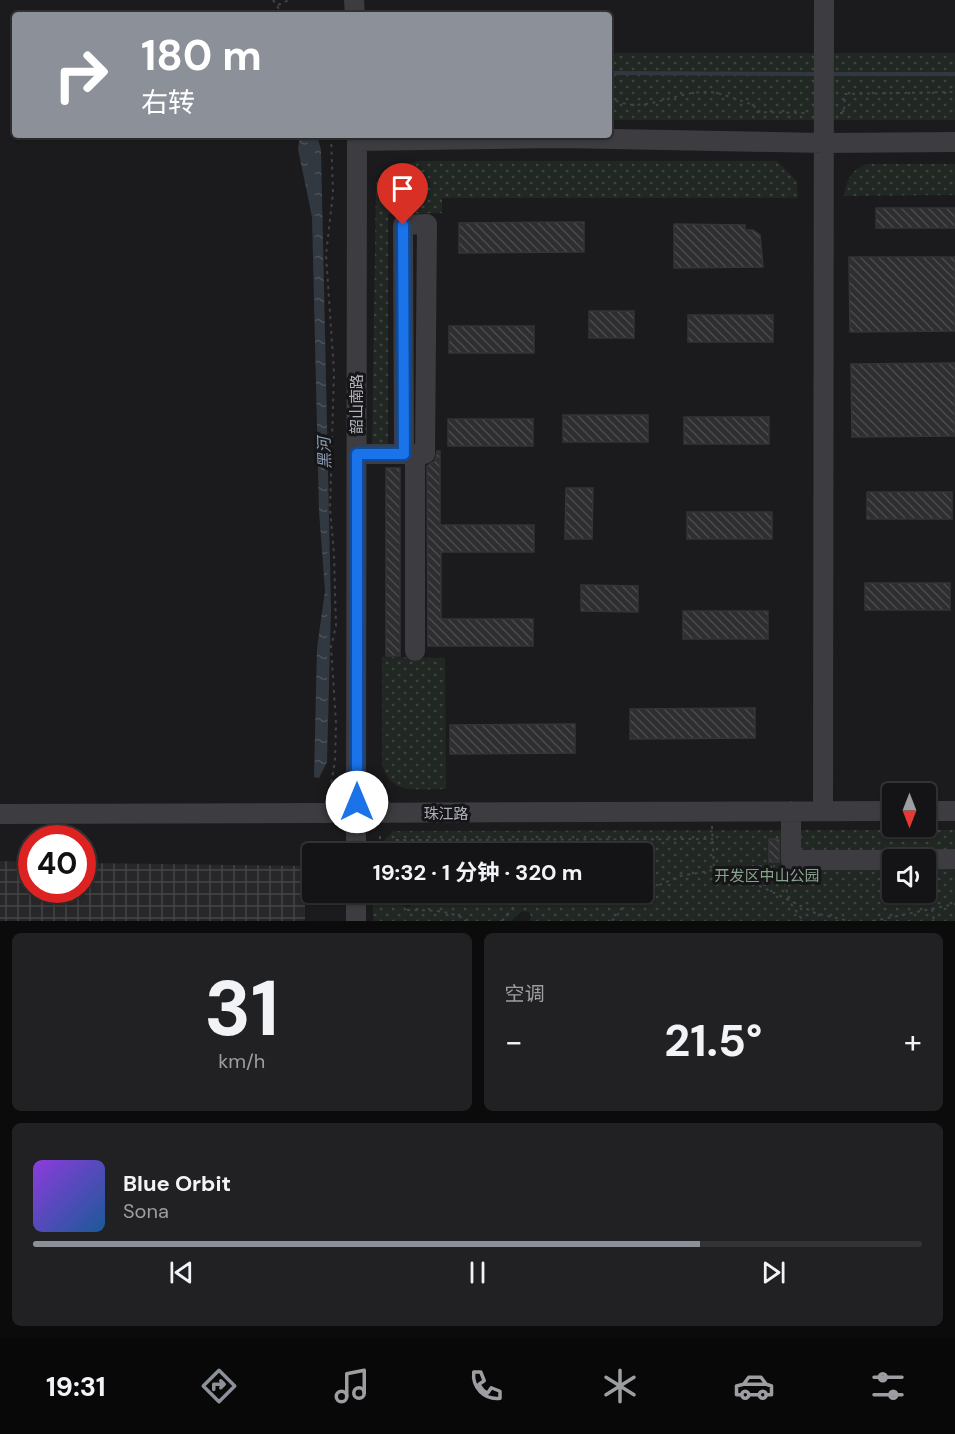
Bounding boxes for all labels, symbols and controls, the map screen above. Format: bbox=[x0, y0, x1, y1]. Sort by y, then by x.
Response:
text: 180 m bbox=[141, 28, 262, 83]
icon: right bbox=[42, 36, 120, 114]
text: 右转 bbox=[141, 85, 195, 120]
pin bbox=[377, 163, 428, 225]
icon: arrive bbox=[386, 172, 419, 205]
street label: 韶山南路 bbox=[347, 374, 367, 434]
water label: 黑河 bbox=[313, 434, 336, 469]
position arrow bbox=[325, 770, 389, 834]
north arrow bbox=[882, 783, 936, 837]
map controls bbox=[882, 783, 936, 903]
street label: 珠江路 bbox=[423, 804, 469, 824]
speed limit sign: 40 bbox=[18, 825, 96, 903]
button: sound bbox=[882, 849, 936, 903]
text: 19:32 · 1 分钟 · 320 m bbox=[373, 858, 582, 887]
park label: 开发区中山公园 bbox=[714, 866, 820, 886]
text: 31 bbox=[204, 958, 279, 1059]
text: 空调 bbox=[505, 981, 545, 1007]
text: 21.5° bbox=[664, 1011, 762, 1070]
text: − bbox=[505, 1020, 523, 1063]
text: + bbox=[904, 1020, 922, 1063]
text: km/h bbox=[218, 1048, 265, 1074]
text: Blue Orbit bbox=[123, 1169, 231, 1198]
text: Sona bbox=[123, 1198, 169, 1224]
icon: previous bbox=[165, 1256, 198, 1289]
icon: pause bbox=[461, 1256, 494, 1289]
icon: next bbox=[757, 1256, 790, 1289]
icon: directions bbox=[198, 1365, 240, 1407]
icon: music bbox=[331, 1365, 373, 1407]
icon: phone bbox=[465, 1365, 507, 1407]
icon: climate bbox=[599, 1365, 641, 1407]
icon: car bbox=[733, 1365, 775, 1407]
icon: filters bbox=[867, 1365, 909, 1407]
text: 19:31 bbox=[46, 1369, 106, 1404]

